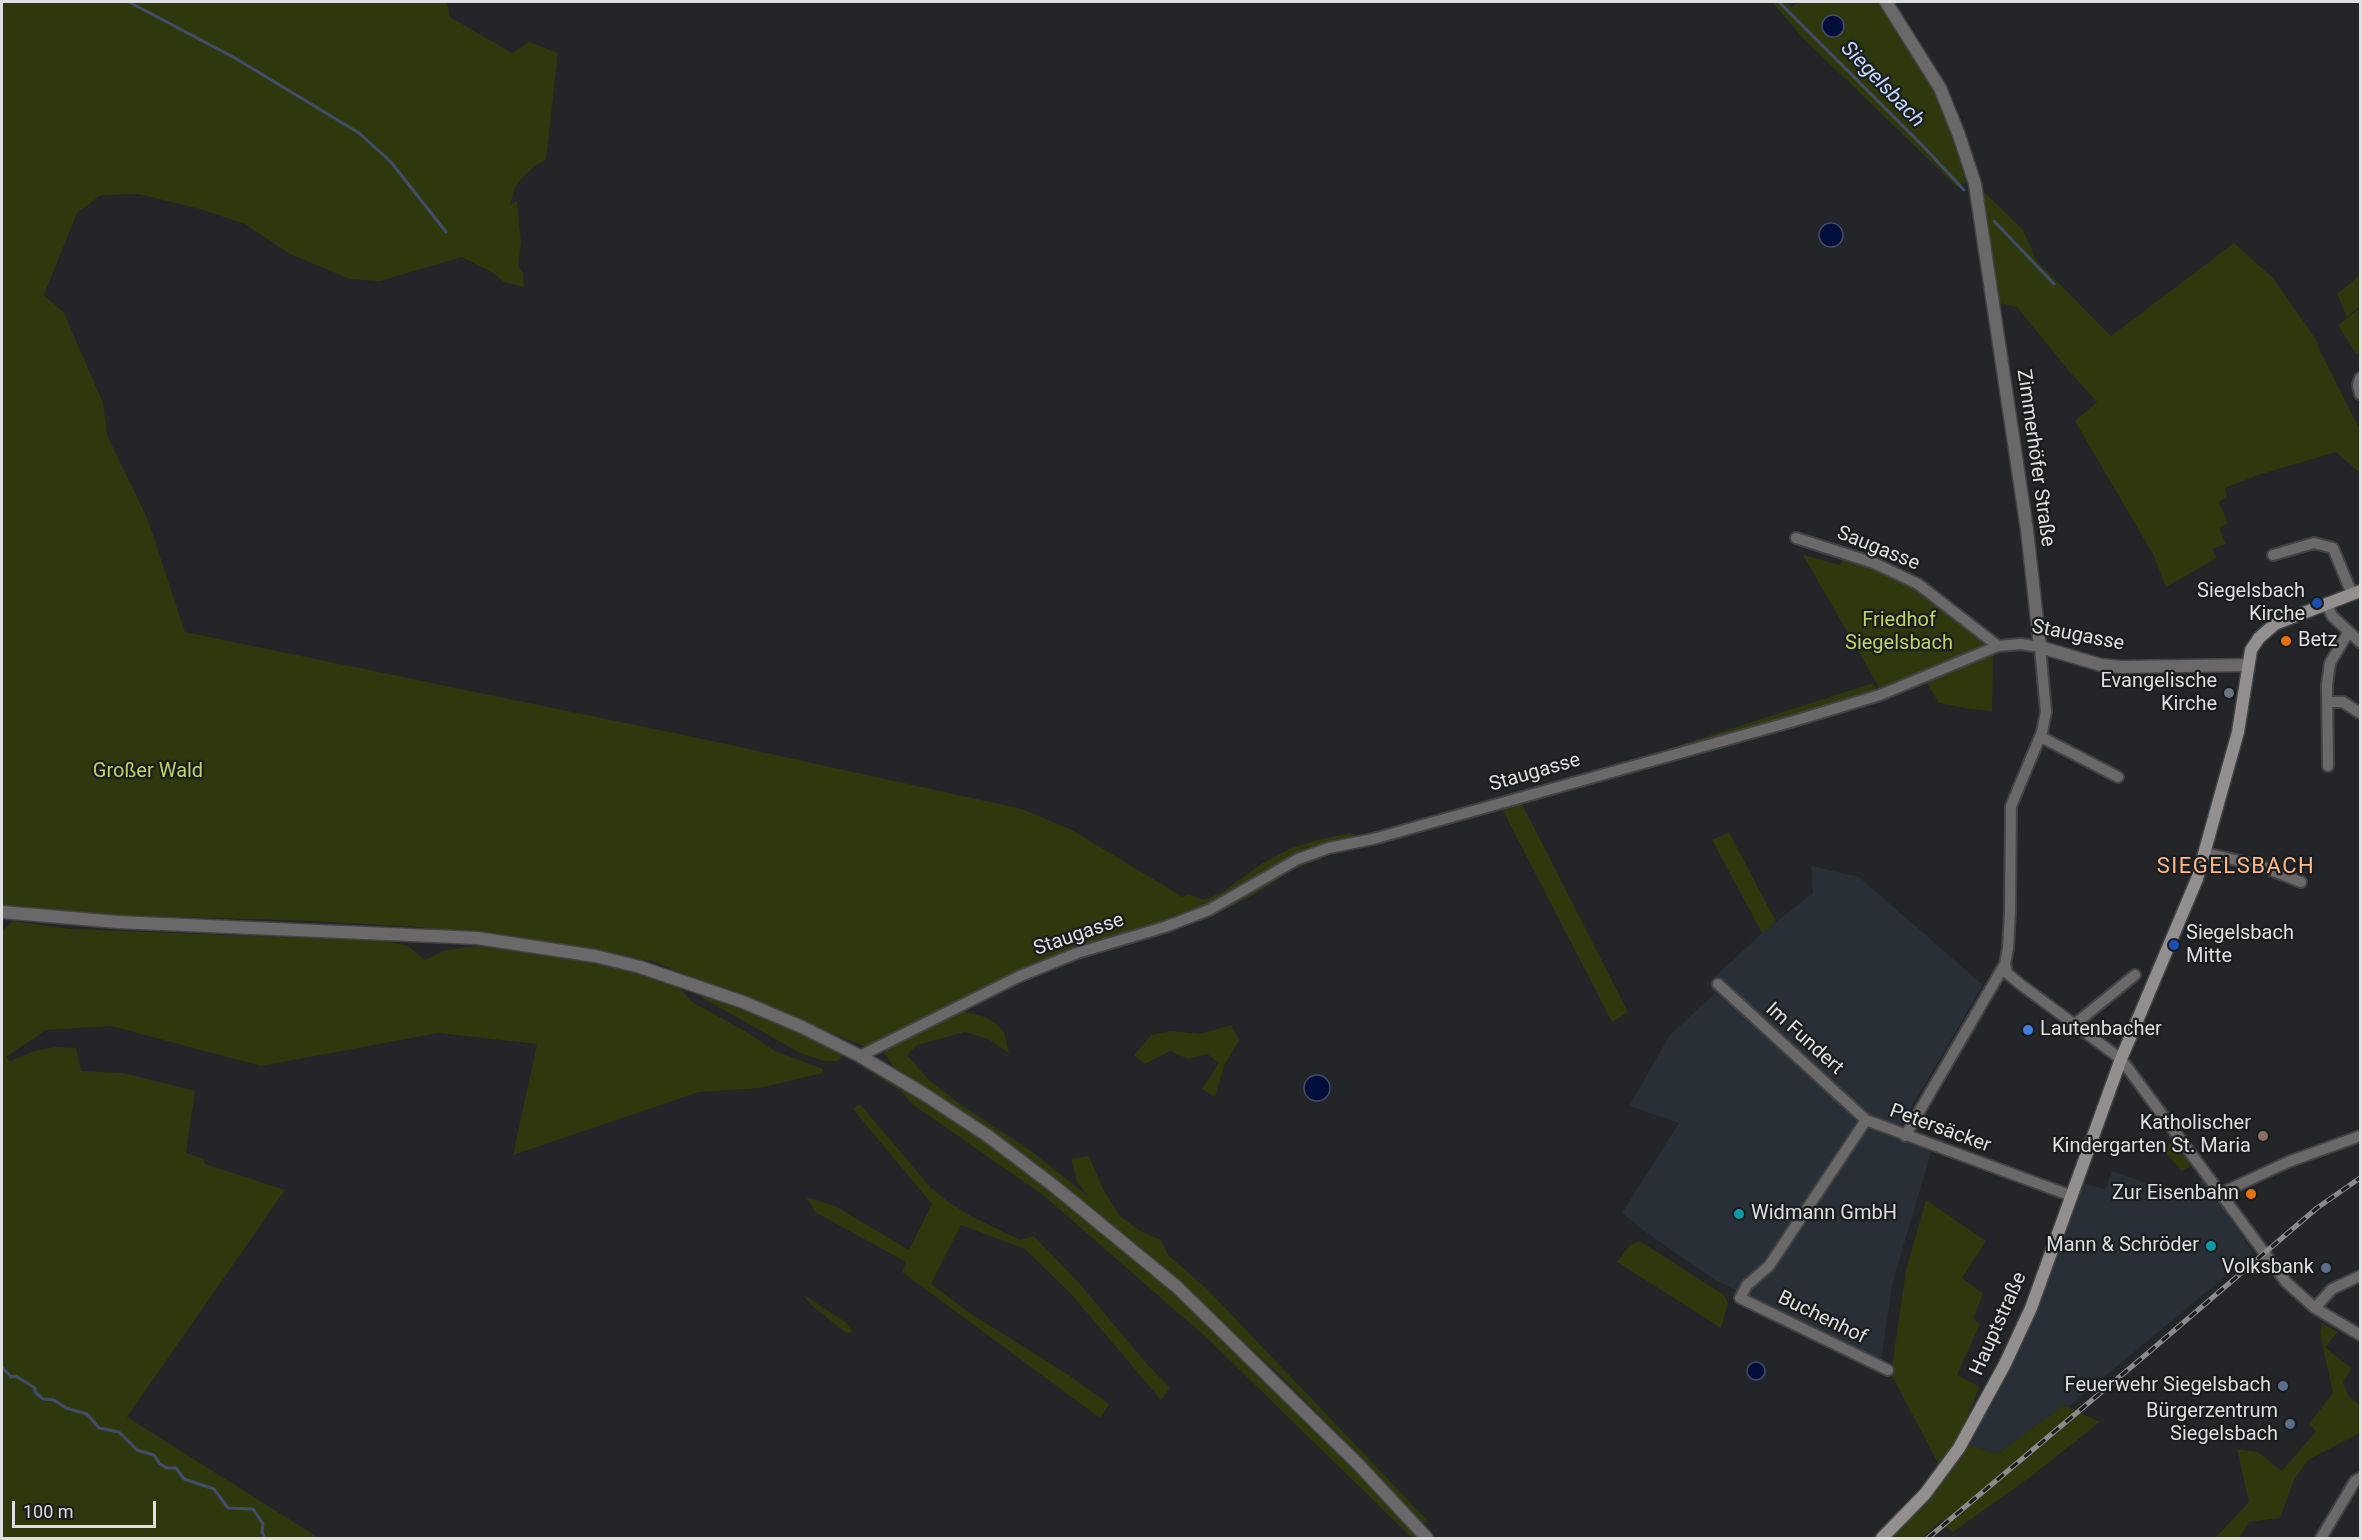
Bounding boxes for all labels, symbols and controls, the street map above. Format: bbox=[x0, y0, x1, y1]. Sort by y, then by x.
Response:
water label: Siegelsbach bbox=[1835, 37, 1929, 133]
street label: Zimmerhöfer Straße bbox=[2011, 368, 2059, 548]
street label: Saugasse bbox=[1833, 522, 1923, 576]
place label: Siegelsbach Kirche bbox=[2197, 580, 2305, 627]
marker: Siegelsbach Kirche bbox=[2310, 596, 2324, 610]
park label: Friedhof Siegelsbach bbox=[1845, 609, 1953, 656]
street label: Staugasse bbox=[2030, 615, 2126, 657]
place label: Betz bbox=[2298, 629, 2338, 653]
marker: Betz bbox=[2279, 634, 2293, 648]
place label: Evangelische Kirche bbox=[2100, 670, 2217, 717]
marker: Evangelische Kirche bbox=[2222, 686, 2236, 700]
street label: Staugasse bbox=[1487, 749, 1583, 797]
park label: Großer Wald bbox=[93, 760, 203, 784]
district label: SIEGELSBACH bbox=[2157, 854, 2315, 880]
street label: Staugasse bbox=[1031, 908, 1127, 962]
place label: Siegelsbach Mitte bbox=[2186, 922, 2294, 969]
marker: Siegelsbach Mitte bbox=[2167, 938, 2181, 952]
street label: Im Fundert bbox=[1760, 998, 1848, 1080]
place label: Lautenbacher bbox=[2040, 1018, 2162, 1042]
marker: Lautenbacher bbox=[2021, 1023, 2035, 1037]
street label: Petersäcker bbox=[1886, 1100, 1994, 1158]
place label: Katholischer Kindergarten St. Maria bbox=[2052, 1112, 2251, 1159]
marker: Katholischer Kindergarten St. Maria bbox=[2256, 1129, 2270, 1143]
place label: Zur Eisenbahn bbox=[2112, 1182, 2239, 1206]
marker: Zur Eisenbahn bbox=[2244, 1187, 2258, 1201]
place label: Widmann GmbH bbox=[1751, 1202, 1897, 1226]
marker: Widmann GmbH bbox=[1732, 1207, 1746, 1221]
place label: Mann & Schröder bbox=[2046, 1234, 2199, 1258]
marker: Mann & Schröder bbox=[2204, 1239, 2218, 1253]
place label: Volksbank bbox=[2222, 1256, 2314, 1280]
marker: Volksbank bbox=[2319, 1261, 2333, 1275]
street label: Hauptstraße bbox=[1966, 1269, 2032, 1379]
street label: Buchenhof bbox=[1774, 1286, 1870, 1350]
place label: Feuerwehr Siegelsbach bbox=[2065, 1374, 2271, 1398]
marker: Feuerwehr Siegelsbach bbox=[2276, 1379, 2290, 1393]
place label: Bürgerzentrum Siegelsbach bbox=[2146, 1400, 2278, 1447]
marker: Bürgerzentrum Siegelsbach bbox=[2283, 1417, 2297, 1431]
scale bar bbox=[15, 1489, 159, 1527]
text: 100 m bbox=[23, 1501, 74, 1522]

